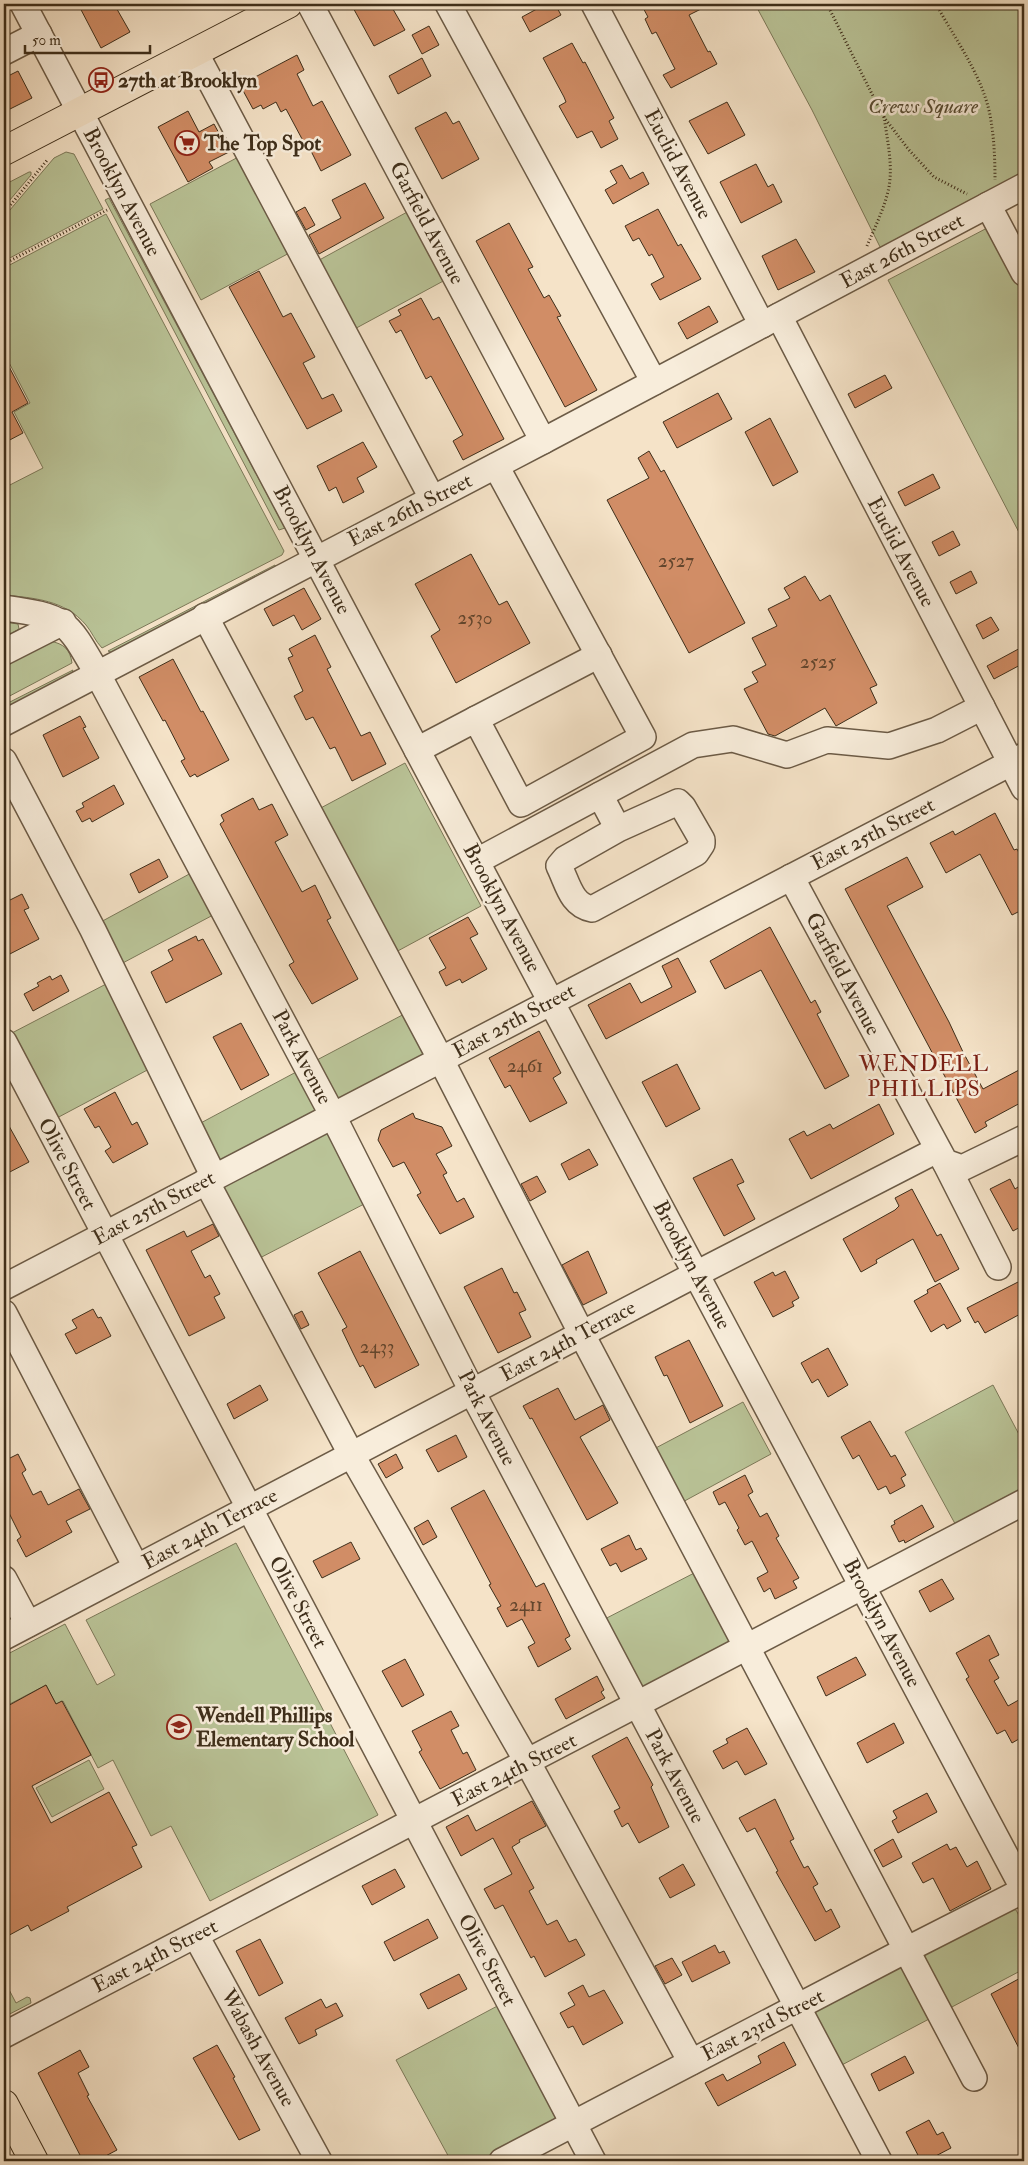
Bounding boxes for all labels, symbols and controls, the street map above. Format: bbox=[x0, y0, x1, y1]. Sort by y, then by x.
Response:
scale bar bbox=[25, 22, 150, 54]
text: 50 m bbox=[32, 31, 61, 50]
bus stop icon: 27th at Brooklyn bbox=[88, 67, 114, 93]
place label: 27th at Brooklyn bbox=[118, 67, 257, 94]
park label: Crews Square bbox=[868, 93, 979, 120]
street label: Euclid Avenue bbox=[638, 104, 718, 224]
street label: Brooklyn Avenue bbox=[77, 123, 167, 261]
supermarket icon: The Top Spot bbox=[174, 130, 200, 156]
place label: The Top Spot bbox=[203, 130, 321, 157]
street label: Garfield Avenue bbox=[383, 157, 471, 289]
street label: East 26th Street bbox=[836, 207, 969, 295]
street label: East 26th Street bbox=[343, 467, 477, 553]
street label: Brooklyn Avenue bbox=[267, 481, 357, 619]
street label: Euclid Avenue bbox=[861, 492, 941, 612]
house number: 2527 bbox=[658, 549, 694, 573]
house number: 2530 bbox=[458, 606, 492, 630]
house number: 2525 bbox=[800, 650, 837, 674]
street label: East 25th Street bbox=[807, 791, 939, 877]
street label: Brooklyn Avenue bbox=[457, 839, 547, 977]
street label: Garfield Avenue bbox=[799, 908, 887, 1040]
street label: East 25th Street bbox=[448, 977, 580, 1065]
street label: Park Avenue bbox=[266, 1005, 338, 1109]
district label: WENDELL PHILLIPS bbox=[858, 1050, 989, 1103]
house number: 2461 bbox=[507, 1054, 543, 1078]
street label: Olive Street bbox=[31, 1113, 103, 1215]
street label: East 25th Street bbox=[88, 1164, 220, 1252]
street label: Brooklyn Avenue bbox=[647, 1196, 737, 1334]
street label: East 24th Terrace bbox=[496, 1294, 641, 1388]
house number: 2433 bbox=[360, 1335, 394, 1359]
street label: Park Avenue bbox=[451, 1366, 523, 1470]
street label: East 24th Terrace bbox=[138, 1482, 283, 1576]
street label: Olive Street bbox=[262, 1551, 334, 1653]
street label: Brooklyn Avenue bbox=[837, 1554, 927, 1692]
house number: 2411 bbox=[509, 1593, 543, 1617]
place label: Wendell Phillips Elementary School bbox=[195, 1702, 355, 1753]
school or university icon: Wendell Phillips Elementary School bbox=[166, 1714, 192, 1740]
street label: Park Avenue bbox=[639, 1724, 711, 1828]
street label: East 24th Street bbox=[447, 1727, 581, 1813]
street label: Olive Street bbox=[451, 1909, 523, 2011]
street label: East 24th Street bbox=[88, 1913, 222, 1999]
street label: East 23rd Street bbox=[697, 1982, 829, 2067]
street label: Wabash Avenue bbox=[214, 1984, 302, 2112]

